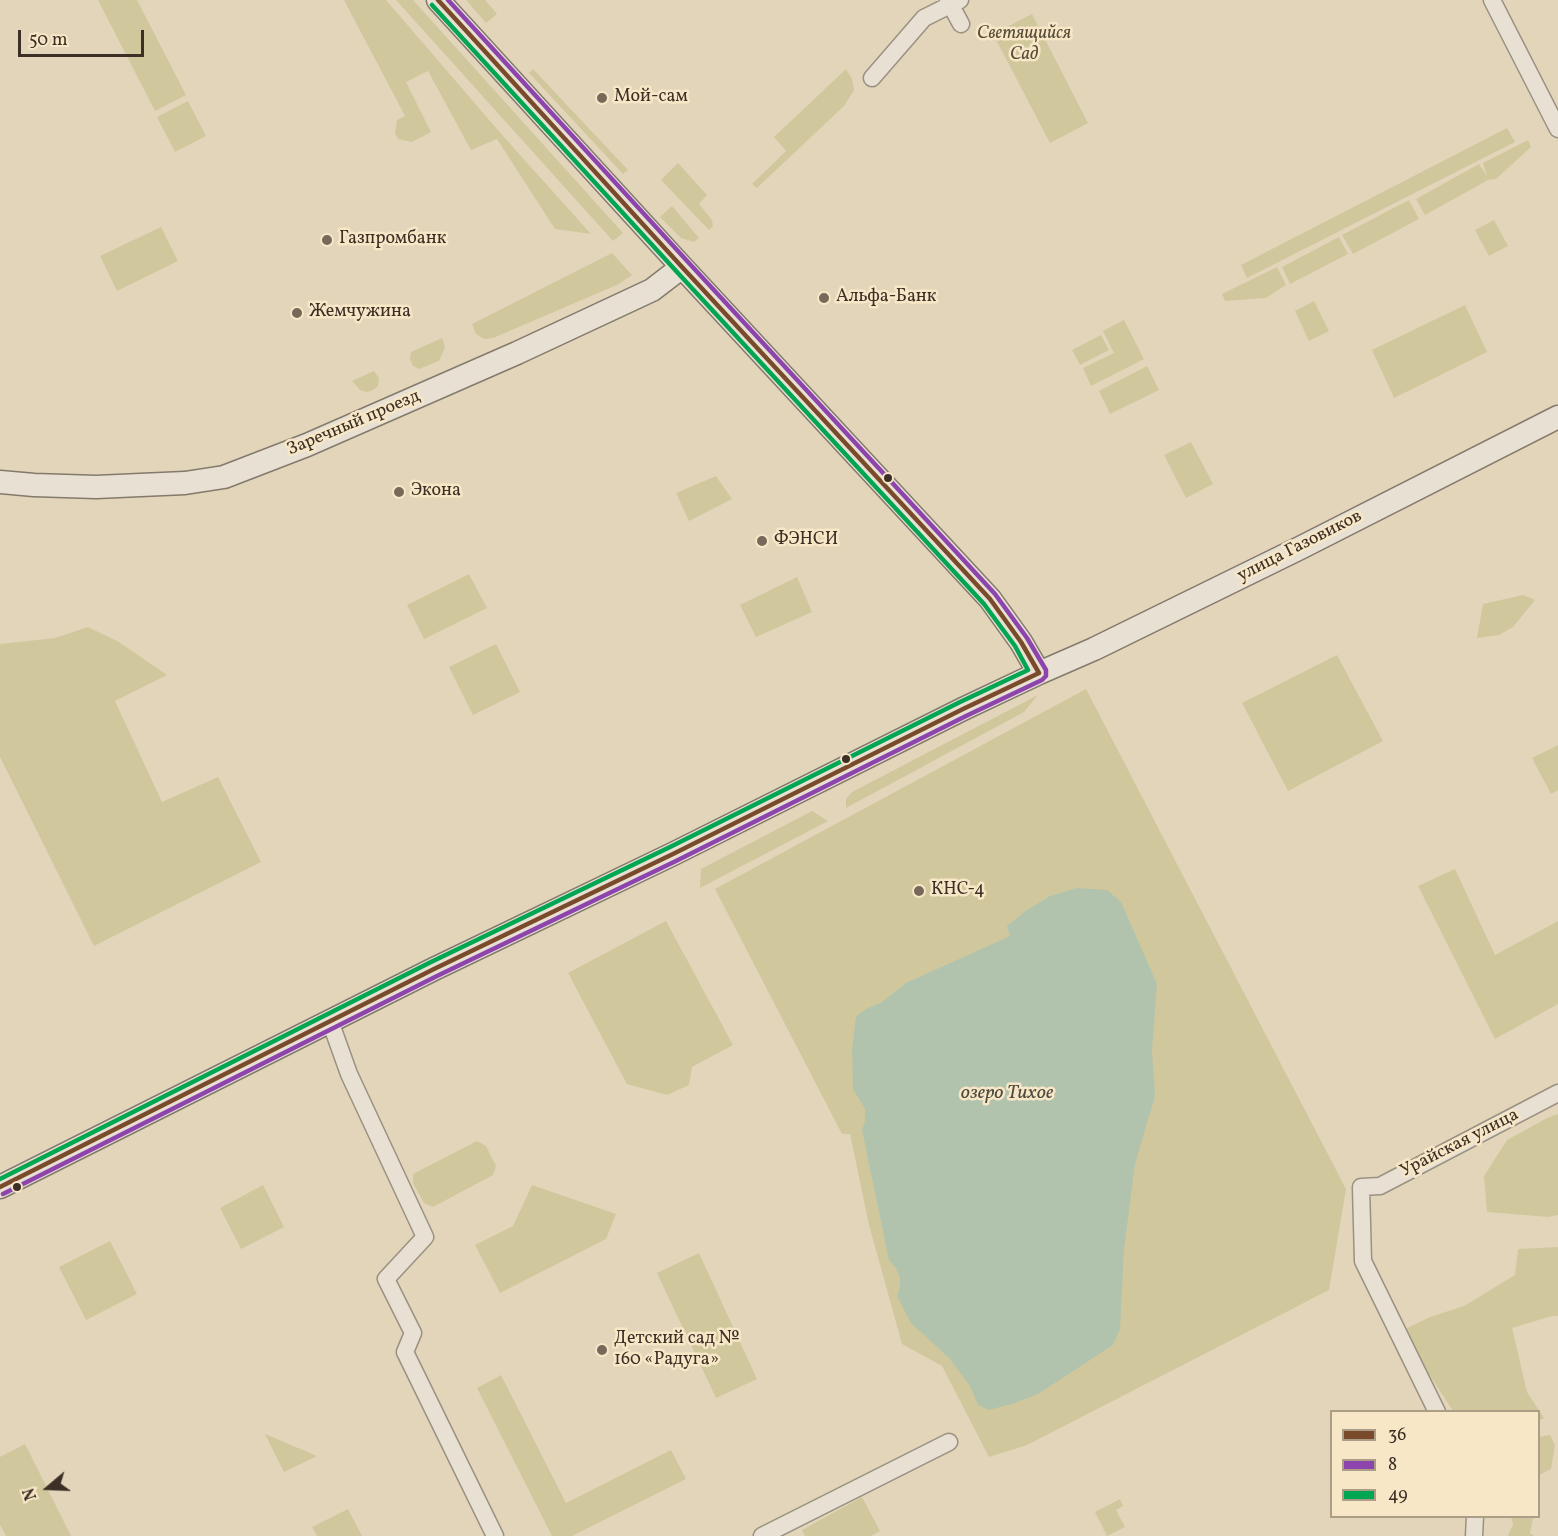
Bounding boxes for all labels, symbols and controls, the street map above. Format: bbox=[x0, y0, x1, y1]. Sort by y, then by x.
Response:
scale bar bbox=[21, 18, 147, 56]
park label: Светящийся Сад bbox=[977, 24, 1071, 66]
text: 50 m bbox=[29, 28, 68, 53]
place label: Мой-сам bbox=[614, 87, 688, 109]
marker: Мой-сам bbox=[595, 91, 609, 105]
place label: Газпромбанк bbox=[339, 229, 446, 251]
marker: Газпромбанк bbox=[320, 233, 334, 247]
place label: Альфа-Банк bbox=[836, 287, 936, 309]
marker: Альфа-Банк bbox=[817, 291, 831, 305]
place label: Жемчужина bbox=[309, 302, 411, 324]
marker: Жемчужина bbox=[290, 306, 304, 320]
street label: Заречный проезд bbox=[284, 386, 424, 462]
unlabelled marker bbox=[882, 472, 894, 484]
place label: Экона bbox=[411, 481, 461, 503]
marker: Экона bbox=[392, 485, 406, 499]
street label: улица Газовиков bbox=[1234, 506, 1366, 588]
place label: ФЭНСИ bbox=[774, 530, 838, 552]
marker: ФЭНСИ bbox=[755, 534, 769, 548]
unlabelled marker bbox=[840, 753, 852, 765]
place label: КНС-4 bbox=[931, 880, 985, 902]
marker: КНС-4 bbox=[912, 884, 926, 898]
water label: озеро Тихое bbox=[961, 1082, 1053, 1106]
street label: Урайская улица bbox=[1397, 1105, 1523, 1183]
unlabelled marker bbox=[11, 1181, 23, 1193]
place label: Детский сад № 160 «Радуга» bbox=[614, 1329, 739, 1372]
marker: Детский сад № 160 «Радуга» bbox=[595, 1343, 609, 1357]
legend bbox=[1330, 1410, 1540, 1518]
text: 36 bbox=[1388, 1423, 1406, 1448]
text: 8 bbox=[1388, 1453, 1397, 1478]
north arrow bbox=[18, 1458, 78, 1518]
text: 49 bbox=[1388, 1483, 1408, 1508]
text: N bbox=[19, 1485, 43, 1503]

